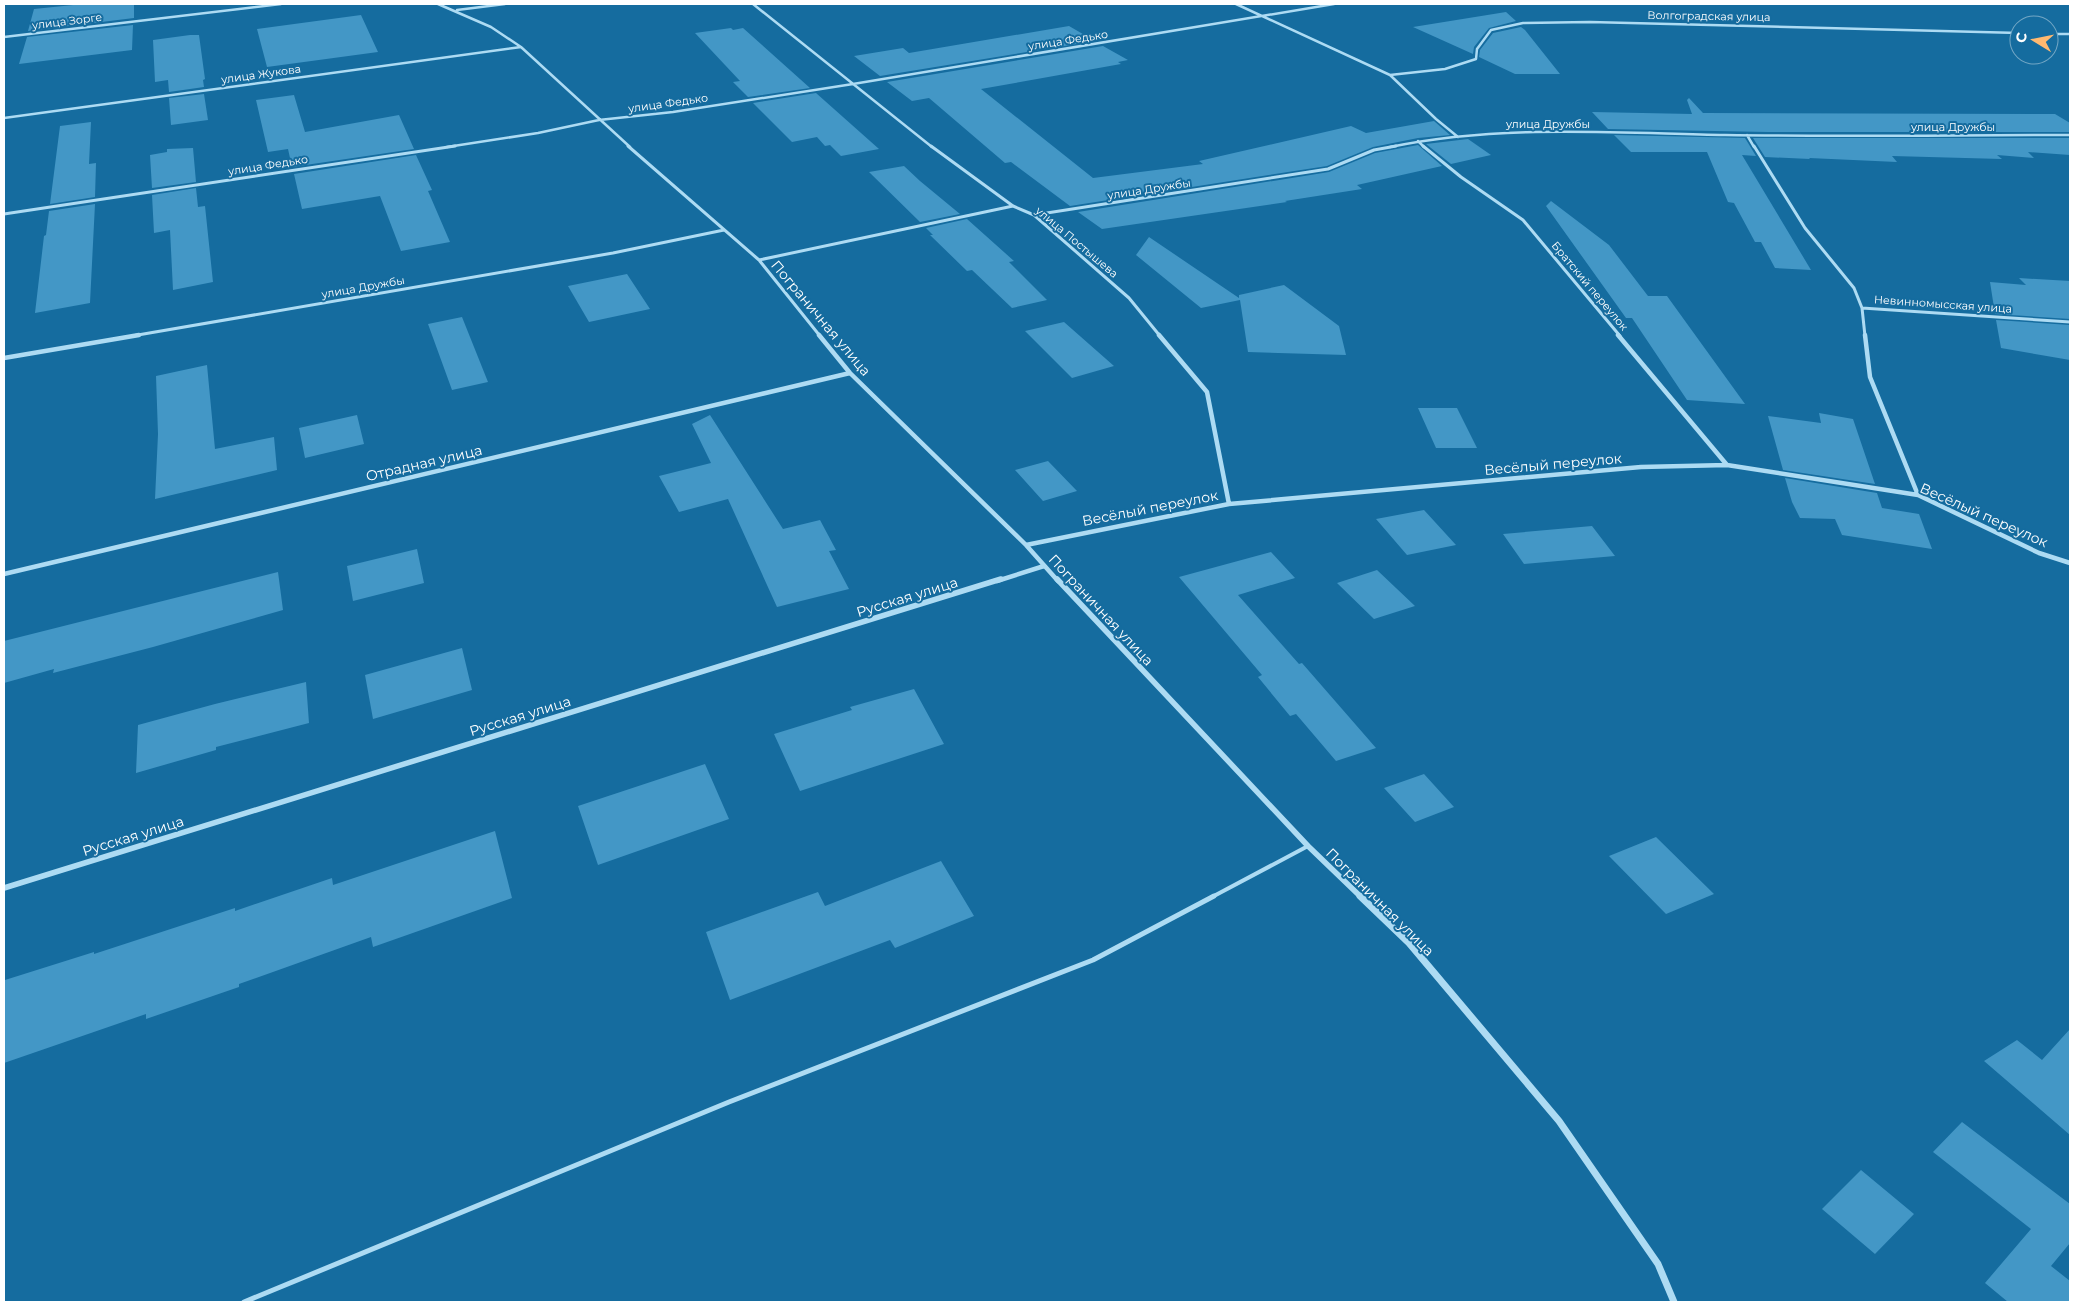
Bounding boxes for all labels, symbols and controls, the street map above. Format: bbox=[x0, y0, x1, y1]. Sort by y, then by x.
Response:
street label: Волгоградская улица bbox=[1647, 8, 1771, 24]
street label: улица Зорге bbox=[30, 10, 103, 32]
north arrow bbox=[2009, 15, 2059, 65]
street label: улица Федько bbox=[1026, 27, 1109, 53]
text: С bbox=[2011, 31, 2031, 44]
street label: улица Жукова bbox=[219, 61, 302, 87]
street label: улица Федько bbox=[626, 90, 709, 116]
street label: улица Дружбы bbox=[1505, 117, 1590, 131]
street label: улица Дружбы bbox=[1910, 120, 1995, 134]
street label: улица Федько bbox=[226, 152, 309, 178]
street label: улица Дружбы bbox=[1105, 176, 1192, 203]
street label: улица Постышева bbox=[1032, 203, 1121, 281]
street label: Братский переулок bbox=[1549, 239, 1632, 334]
street label: Пограничная улица bbox=[767, 256, 875, 380]
street label: улица Дружбы bbox=[319, 273, 406, 301]
street label: Невинномысская улица bbox=[1874, 292, 2012, 316]
street label: Отрадная улица bbox=[364, 441, 484, 485]
street label: Весёлый переулок bbox=[1483, 449, 1623, 479]
street label: Весёлый переулок bbox=[1917, 479, 2051, 551]
street label: Весёлый переулок bbox=[1080, 486, 1220, 530]
street label: Пограничная улица bbox=[1045, 551, 1157, 669]
street label: Русская улица bbox=[854, 573, 960, 621]
street label: Русская улица bbox=[467, 692, 573, 740]
street label: Русская улица bbox=[80, 812, 186, 860]
street label: Пограничная улица bbox=[1322, 844, 1438, 960]

